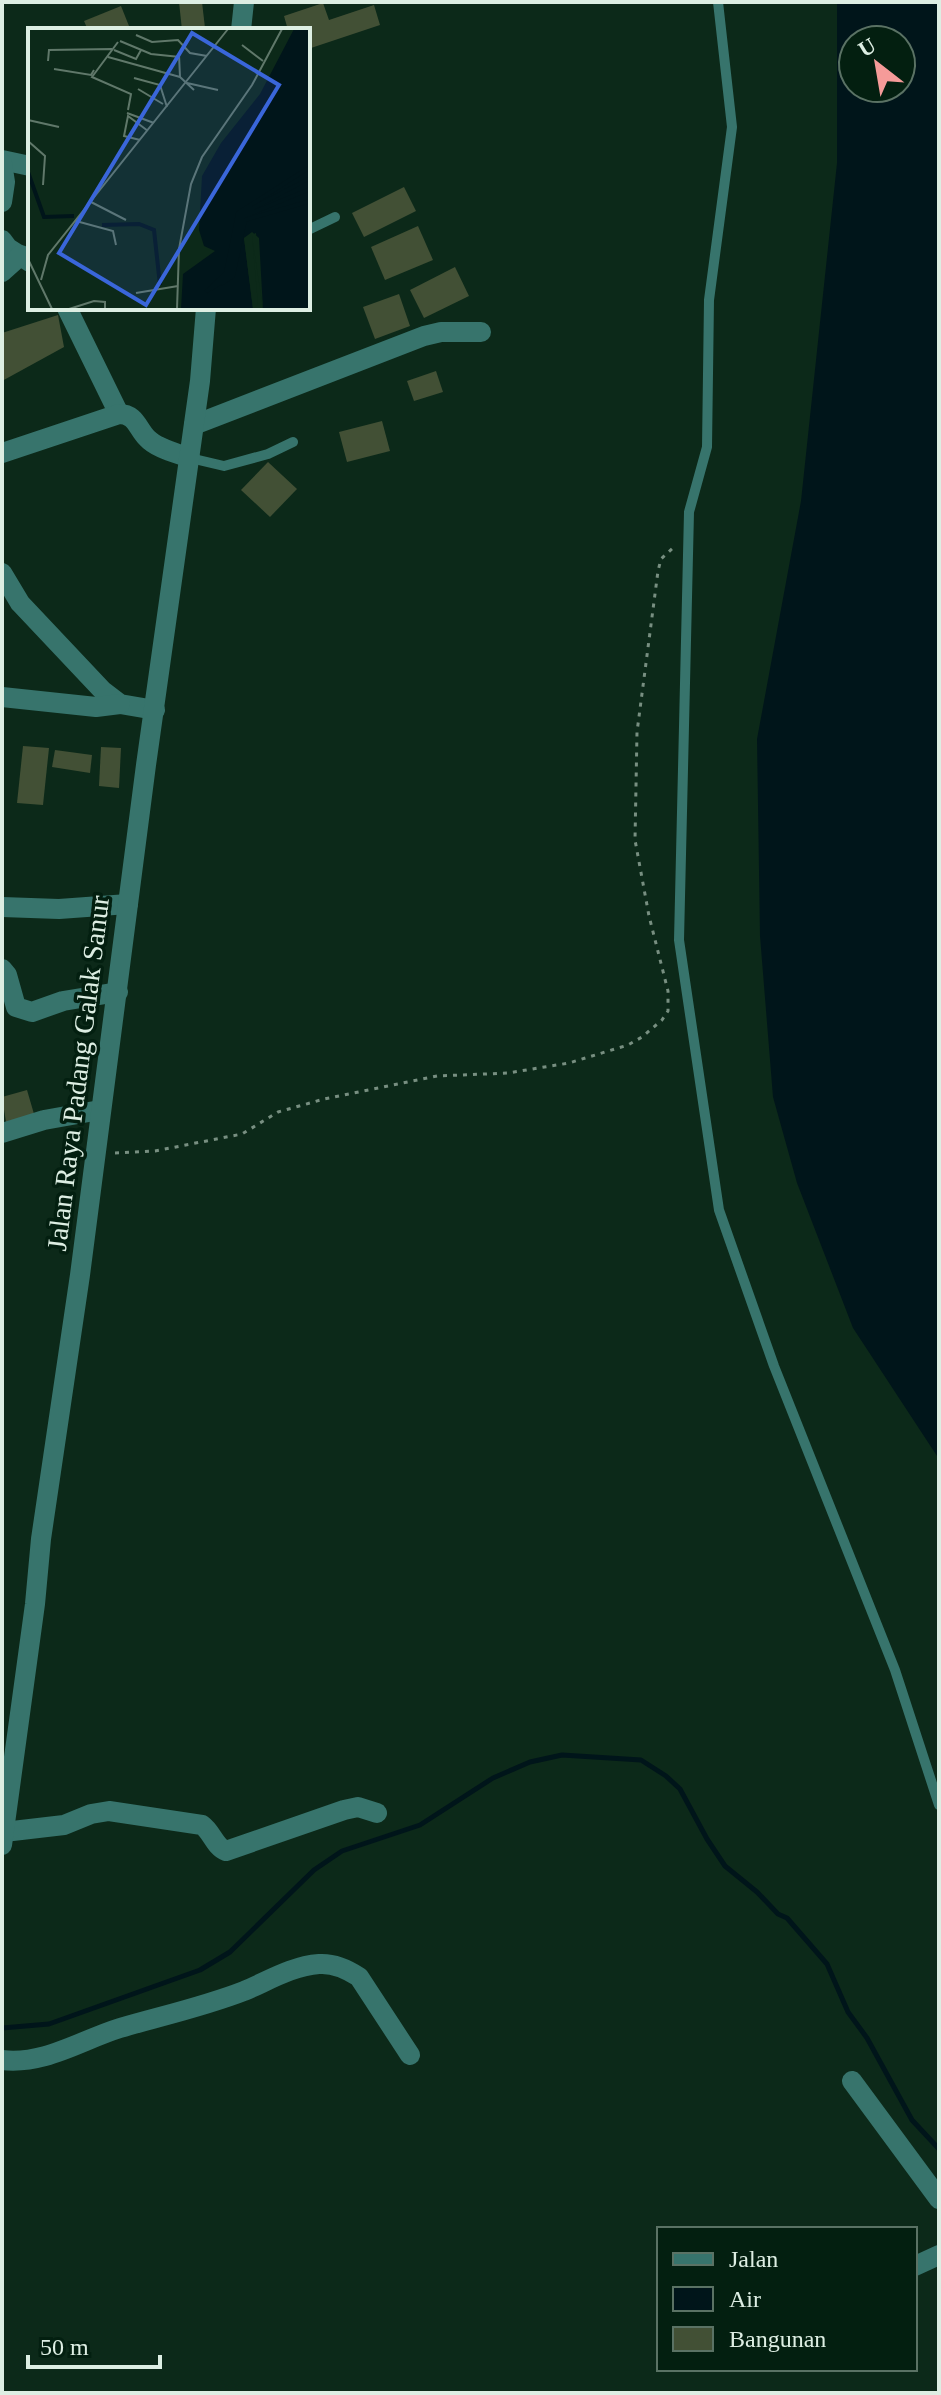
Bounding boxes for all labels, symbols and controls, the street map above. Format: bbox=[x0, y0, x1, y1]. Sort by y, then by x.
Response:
north arrow bbox=[837, 24, 917, 104]
inset map bbox=[28, 28, 310, 310]
text: U bbox=[854, 32, 880, 62]
street label: Jalan Raya Padang Galak Sanur bbox=[41, 893, 115, 1252]
legend bbox=[657, 2227, 917, 2371]
text: Jalan bbox=[729, 2246, 778, 2272]
text: Air bbox=[729, 2286, 761, 2312]
scale bar bbox=[28, 2319, 160, 2369]
text: Bangunan bbox=[729, 2326, 826, 2352]
text: 50 m bbox=[40, 2334, 89, 2360]

